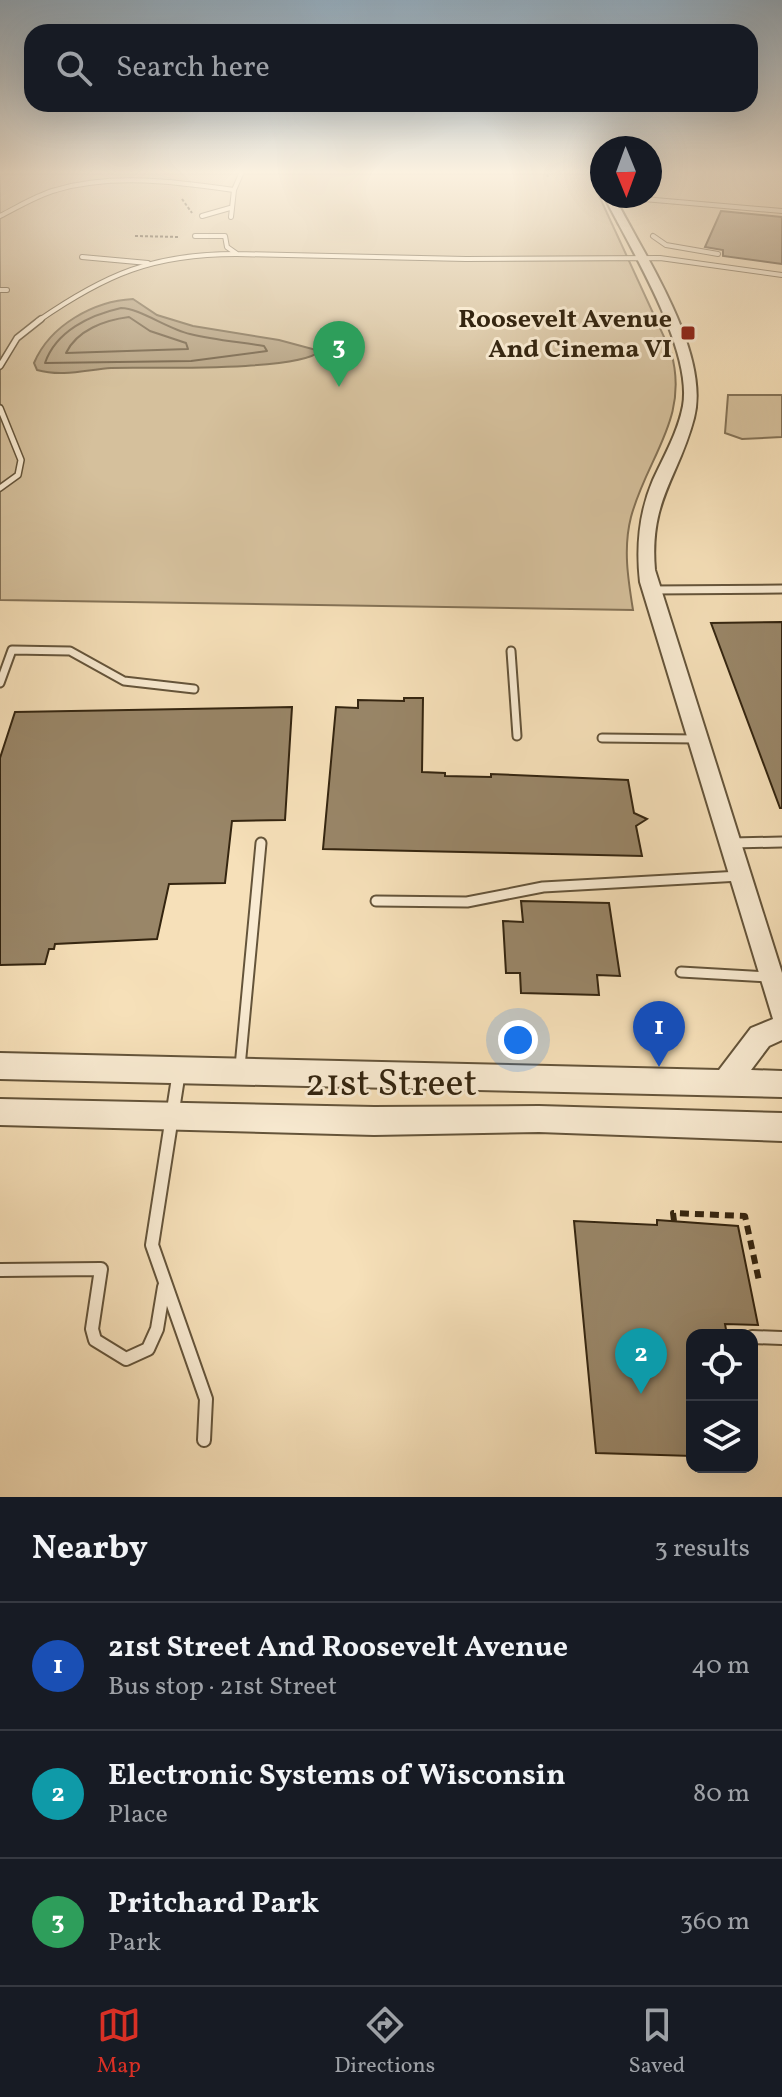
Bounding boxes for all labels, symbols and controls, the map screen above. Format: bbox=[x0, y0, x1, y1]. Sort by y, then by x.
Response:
search box bbox=[24, 24, 758, 112]
icon: search bbox=[52, 46, 96, 90]
text: Search here bbox=[116, 47, 270, 89]
north arrow bbox=[590, 136, 662, 208]
place label: Roosevelt Avenue And Cinema VI bbox=[458, 302, 672, 368]
pin: 3 bbox=[313, 321, 365, 387]
marker: Roosevelt Avenue And Cinema VI bbox=[679, 324, 697, 342]
pin: 1 bbox=[633, 1001, 685, 1067]
your location bbox=[498, 1020, 538, 1060]
street label: 21st Street bbox=[305, 1059, 477, 1112]
pin: 2 bbox=[615, 1328, 667, 1394]
map controls bbox=[686, 1329, 758, 1473]
button: locate bbox=[686, 1329, 758, 1401]
button: layers bbox=[686, 1401, 758, 1473]
text: Nearby bbox=[32, 1526, 148, 1573]
text: 3 results bbox=[654, 1531, 750, 1567]
text: 21st Street And Roosevelt Avenue bbox=[108, 1627, 568, 1669]
text: 1 bbox=[53, 1648, 63, 1684]
text: 40 m bbox=[691, 1648, 750, 1684]
text: Bus stop · 21st Street bbox=[108, 1669, 337, 1705]
text: Electronic Systems of Wisconsin bbox=[108, 1755, 566, 1797]
text: 2 bbox=[51, 1776, 65, 1812]
text: 80 m bbox=[693, 1776, 750, 1812]
text: Place bbox=[108, 1797, 168, 1833]
text: Pritchard Park bbox=[108, 1883, 319, 1925]
text: 3 bbox=[51, 1904, 65, 1940]
text: 360 m bbox=[680, 1904, 750, 1940]
text: Park bbox=[108, 1925, 161, 1961]
tab: Map bbox=[97, 2003, 141, 2082]
tab: Directions bbox=[334, 2003, 435, 2082]
tab: Saved bbox=[629, 2003, 685, 2082]

